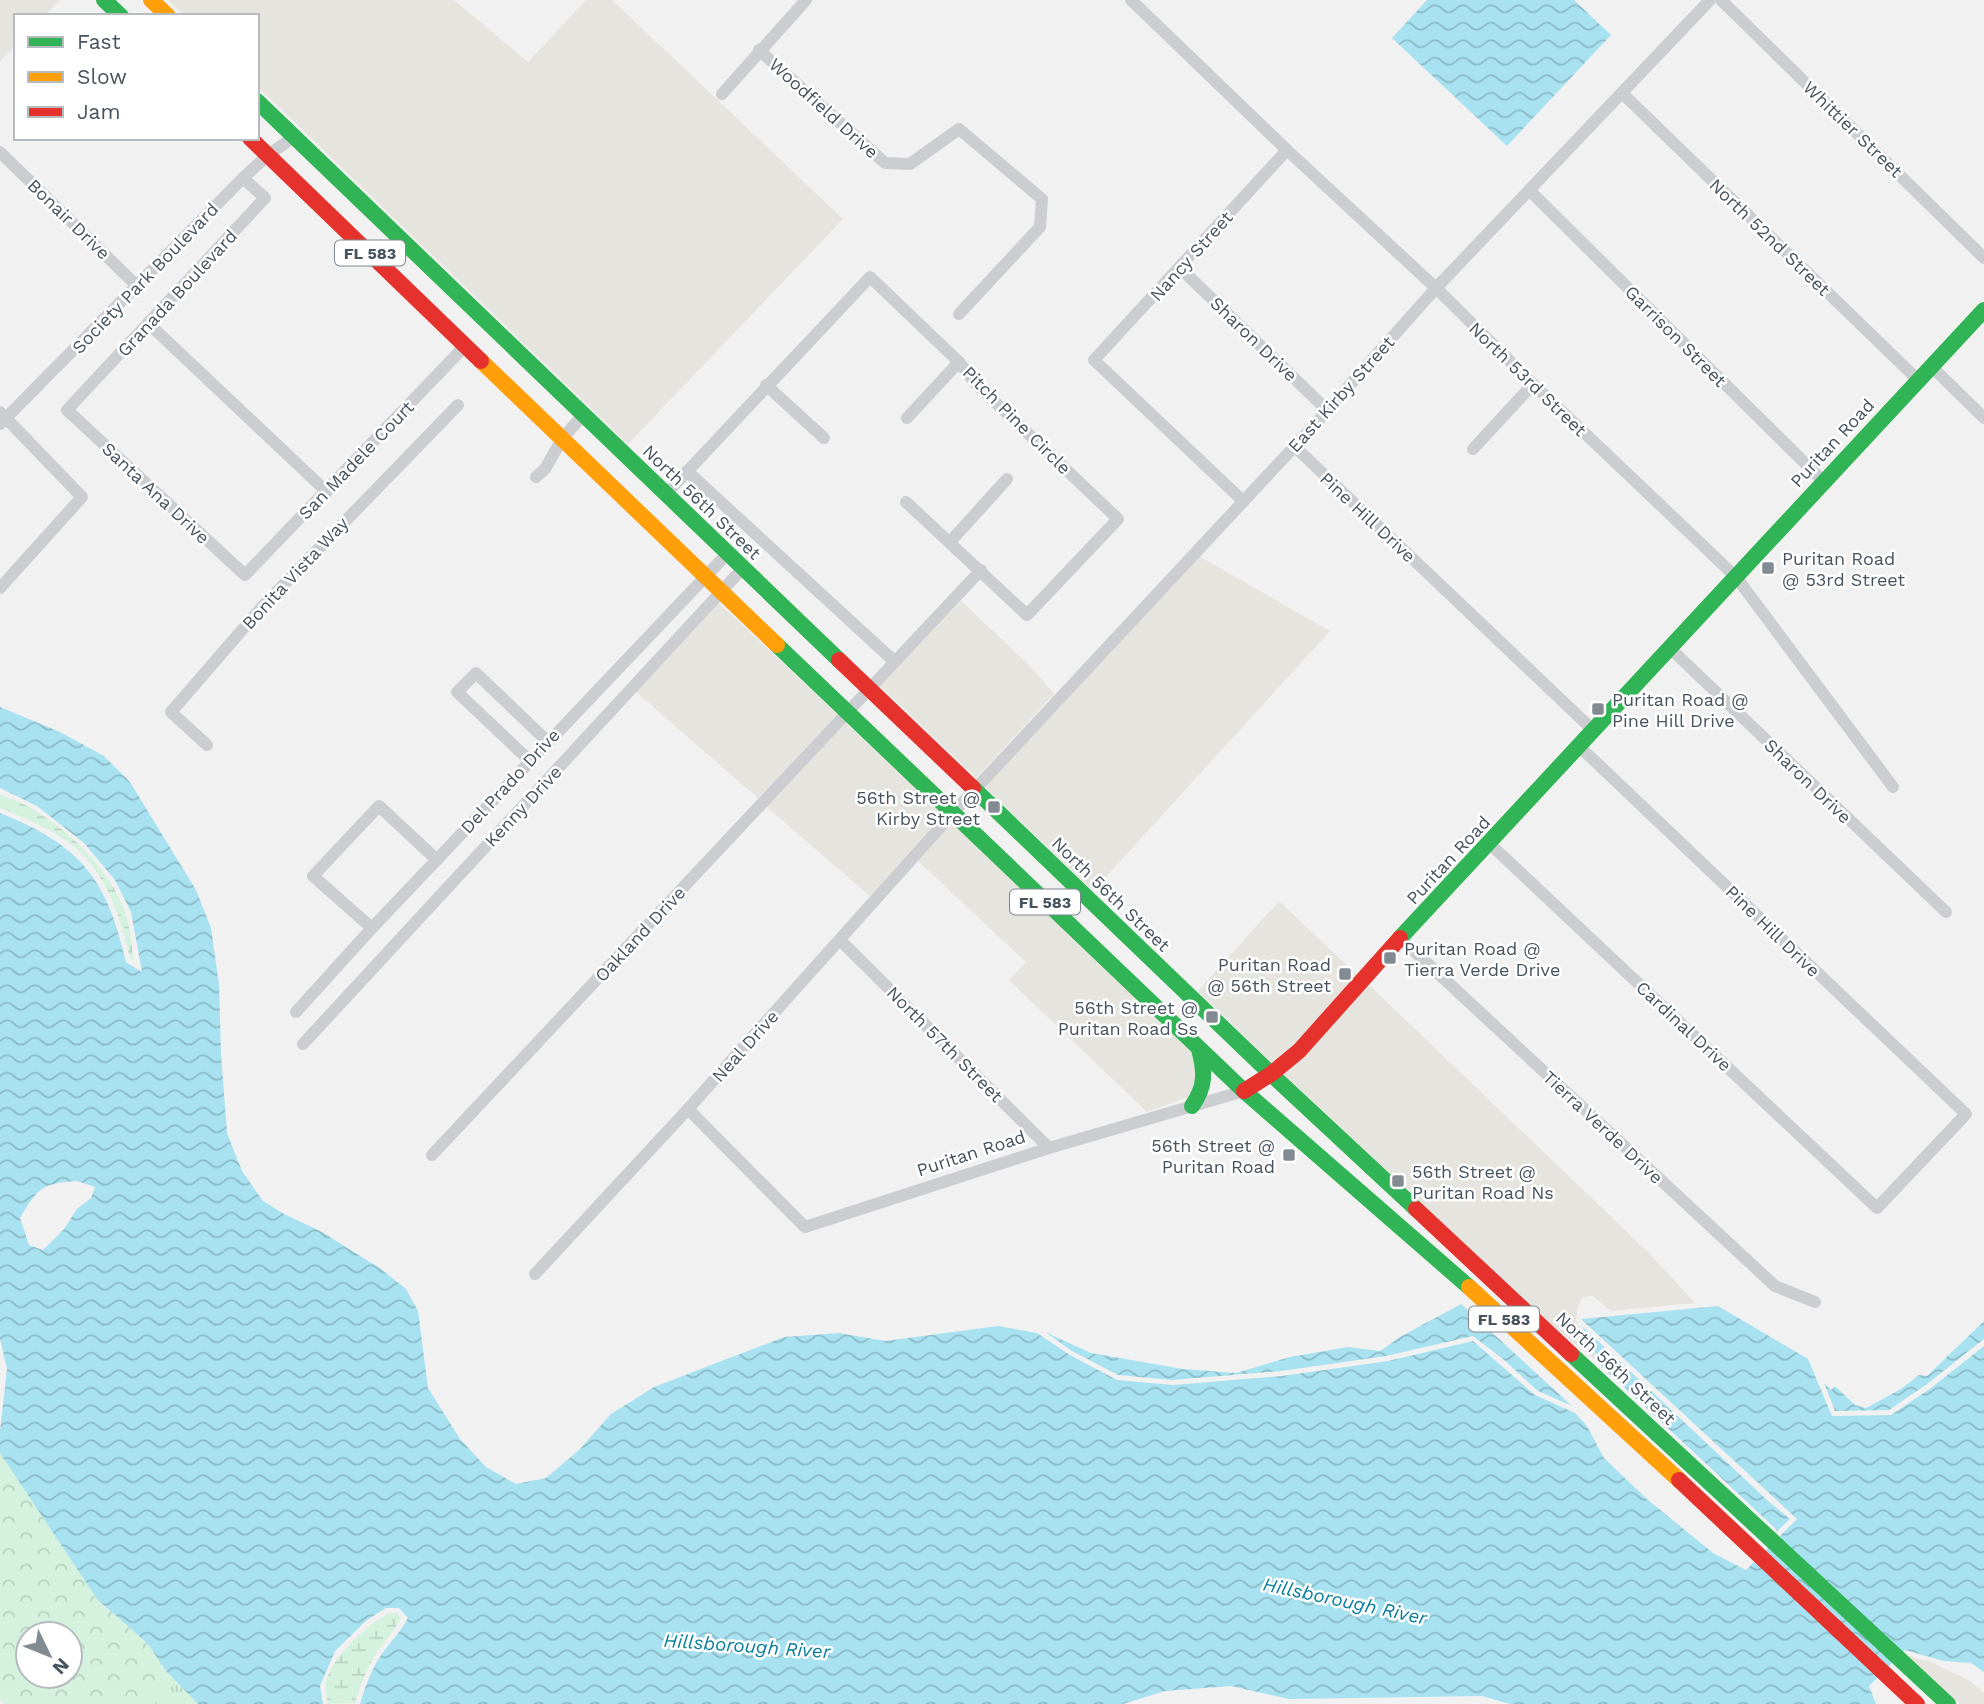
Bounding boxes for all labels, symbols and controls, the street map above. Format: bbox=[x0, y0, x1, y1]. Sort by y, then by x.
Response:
legend bbox=[14, 14, 259, 140]
text: Fast bbox=[77, 29, 121, 54]
street label: Woodfield Drive bbox=[765, 54, 883, 162]
text: Slow bbox=[77, 64, 127, 89]
street label: Whittier Street bbox=[1799, 76, 1907, 182]
text: Jam bbox=[77, 99, 120, 124]
street label: Bonair Drive bbox=[23, 174, 115, 264]
street label: North 52nd Street bbox=[1705, 174, 1835, 300]
street label: Society Park Boulevard bbox=[68, 198, 222, 358]
street label: Nancy Street bbox=[1145, 207, 1237, 305]
street label: Granada Boulevard bbox=[113, 225, 241, 361]
road number: FL 583 bbox=[335, 241, 405, 266]
street label: Garrison Street bbox=[1621, 281, 1731, 391]
street label: Sharon Drive bbox=[1206, 292, 1302, 386]
street label: North 53rd Street bbox=[1465, 318, 1591, 441]
street label: East Kirby Street bbox=[1283, 331, 1399, 456]
street label: Pitch Pine Circle bbox=[959, 362, 1075, 478]
street label: Puritan Road bbox=[1786, 394, 1878, 492]
street label: San Madele Court bbox=[294, 396, 418, 524]
street label: Santa Ana Drive bbox=[98, 438, 214, 548]
street label: North 56th Street bbox=[639, 440, 766, 564]
street label: Pine Hill Drive bbox=[1316, 467, 1420, 567]
street label: Bonita Vista Way bbox=[238, 512, 353, 633]
place label: Puritan Road @ 53rd Street bbox=[1782, 548, 1905, 590]
marker: Puritan Road @ 53rd Street bbox=[1760, 560, 1776, 576]
place label: Puritan Road @ Pine Hill Drive bbox=[1612, 689, 1749, 731]
marker: Puritan Road @ Pine Hill Drive bbox=[1590, 701, 1606, 717]
street label: Del Prado Drive bbox=[456, 724, 564, 838]
street label: Sharon Drive bbox=[1760, 734, 1856, 828]
street label: Kenny Drive bbox=[480, 761, 566, 851]
place label: 56th Street @ Kirby Street bbox=[856, 787, 980, 829]
marker: 56th Street @ Kirby Street bbox=[986, 799, 1002, 815]
street label: Puritan Road bbox=[1402, 811, 1494, 909]
street label: North 56th Street bbox=[1048, 832, 1175, 956]
street label: Pine Hill Drive bbox=[1722, 881, 1824, 981]
street label: Oakland Drive bbox=[590, 882, 690, 986]
road number: FL 583 bbox=[1010, 890, 1080, 914]
place label: Puritan Road @ Tierra Verde Drive bbox=[1404, 938, 1560, 980]
marker: Puritan Road @ Tierra Verde Drive bbox=[1382, 950, 1398, 966]
place label: Puritan Road @ 56th Street bbox=[1207, 954, 1331, 996]
marker: Puritan Road @ 56th Street bbox=[1337, 966, 1353, 982]
street label: Cardinal Drive bbox=[1632, 976, 1736, 1076]
street label: North 57th Street bbox=[883, 982, 1008, 1107]
place label: 56th Street @ Puritan Road Ss bbox=[1058, 997, 1198, 1039]
street label: Neal Drive bbox=[707, 1006, 783, 1086]
marker: 56th Street @ Puritan Road Ss bbox=[1204, 1009, 1220, 1025]
street label: Tierra Verde Drive bbox=[1539, 1066, 1667, 1188]
street label: Puritan Road bbox=[914, 1126, 1028, 1180]
place label: 56th Street @ Puritan Road bbox=[1151, 1135, 1275, 1177]
marker: 56th Street @ Puritan Road bbox=[1281, 1147, 1297, 1163]
place label: 56th Street @ Puritan Road Ns bbox=[1412, 1161, 1554, 1203]
marker: 56th Street @ Puritan Road Ns bbox=[1390, 1173, 1406, 1189]
road number: FL 583 bbox=[1469, 1306, 1539, 1331]
street label: North 56th Street bbox=[1552, 1307, 1681, 1429]
water label: Hillsborough River bbox=[1261, 1572, 1430, 1630]
north arrow bbox=[14, 1620, 84, 1690]
water label: Hillsborough River bbox=[663, 1629, 832, 1663]
text: N bbox=[48, 1653, 74, 1679]

